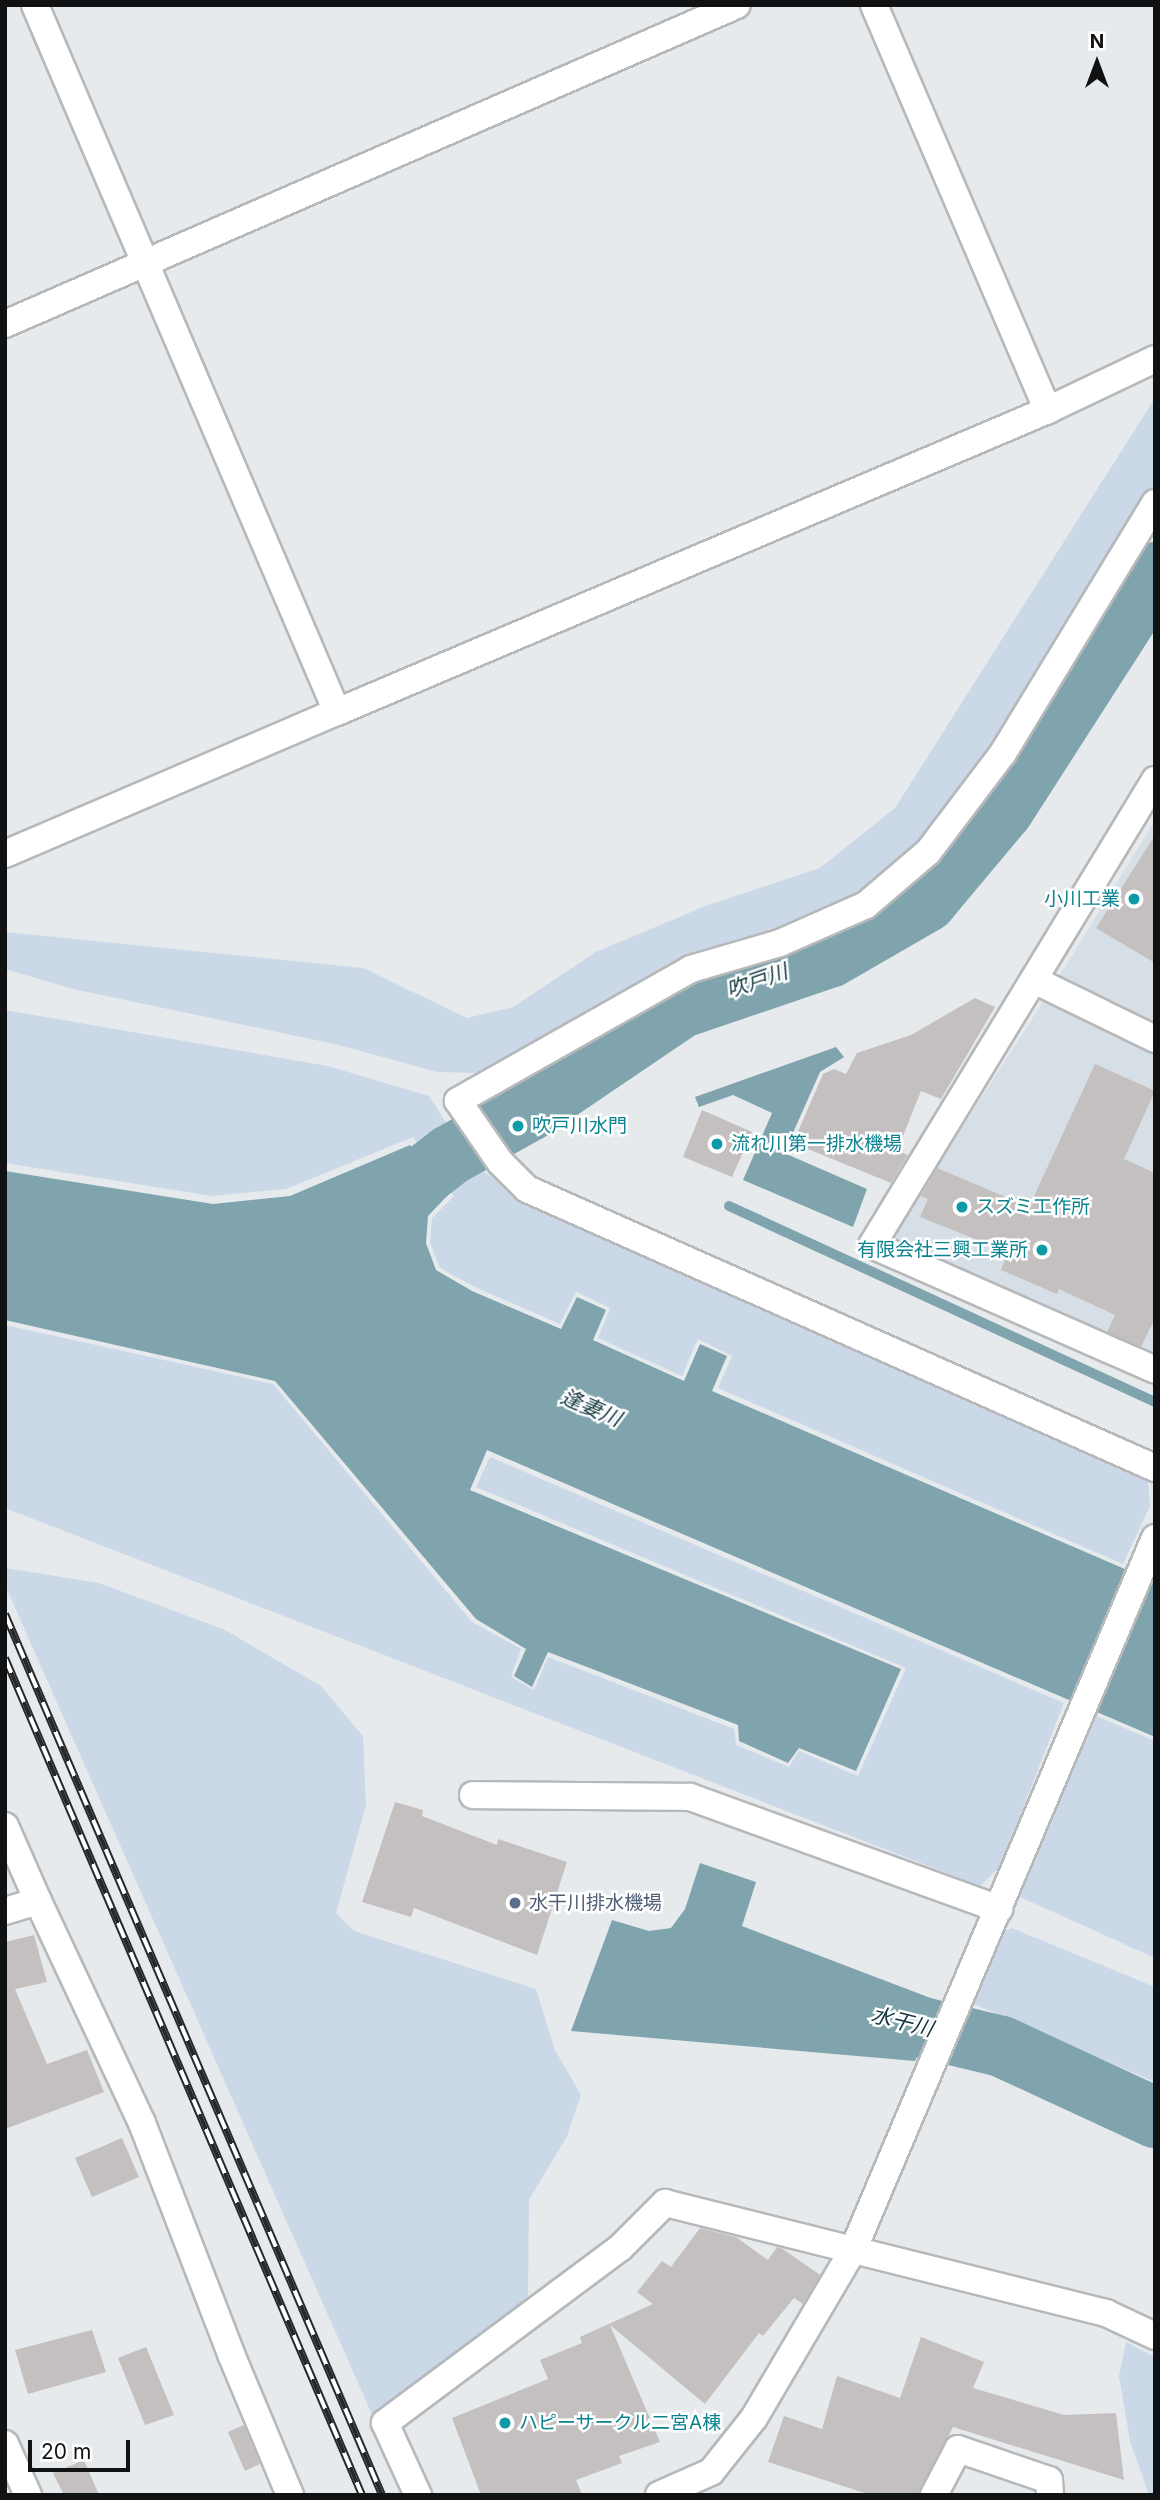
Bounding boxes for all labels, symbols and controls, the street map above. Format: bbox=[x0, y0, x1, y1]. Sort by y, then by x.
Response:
north arrow bbox=[1062, 28, 1132, 98]
text: N bbox=[1090, 30, 1104, 53]
place label: 小川工業 bbox=[1044, 888, 1120, 910]
marker: 小川工業 bbox=[1126, 891, 1142, 907]
water label: 吹戸川 bbox=[723, 959, 791, 1003]
place label: 吹戸川水門 bbox=[532, 1115, 627, 1137]
marker: 吹戸川水門 bbox=[510, 1118, 526, 1134]
place label: 流れ川第一排水機場 bbox=[731, 1133, 902, 1155]
marker: 流れ川第一排水機場 bbox=[709, 1136, 725, 1152]
place label: スズミ工作所 bbox=[976, 1196, 1090, 1218]
marker: スズミ工作所 bbox=[954, 1199, 970, 1215]
place label: 有限会社三興工業所 bbox=[857, 1239, 1028, 1261]
marker: 有限会社三興工業所 bbox=[1034, 1242, 1050, 1258]
water label: 逢妻川 bbox=[557, 1384, 625, 1432]
place label: 水干川排水機場 bbox=[529, 1892, 662, 1914]
marker: 水干川排水機場 bbox=[507, 1895, 523, 1911]
water label: 水干川 bbox=[868, 2002, 936, 2042]
place label: ハピーサークル二宮A棟 bbox=[519, 2412, 722, 2434]
marker: ハピーサークル二宮A棟 bbox=[497, 2415, 513, 2431]
scale bar bbox=[32, 2426, 133, 2470]
text: 20 m bbox=[41, 2439, 91, 2464]

